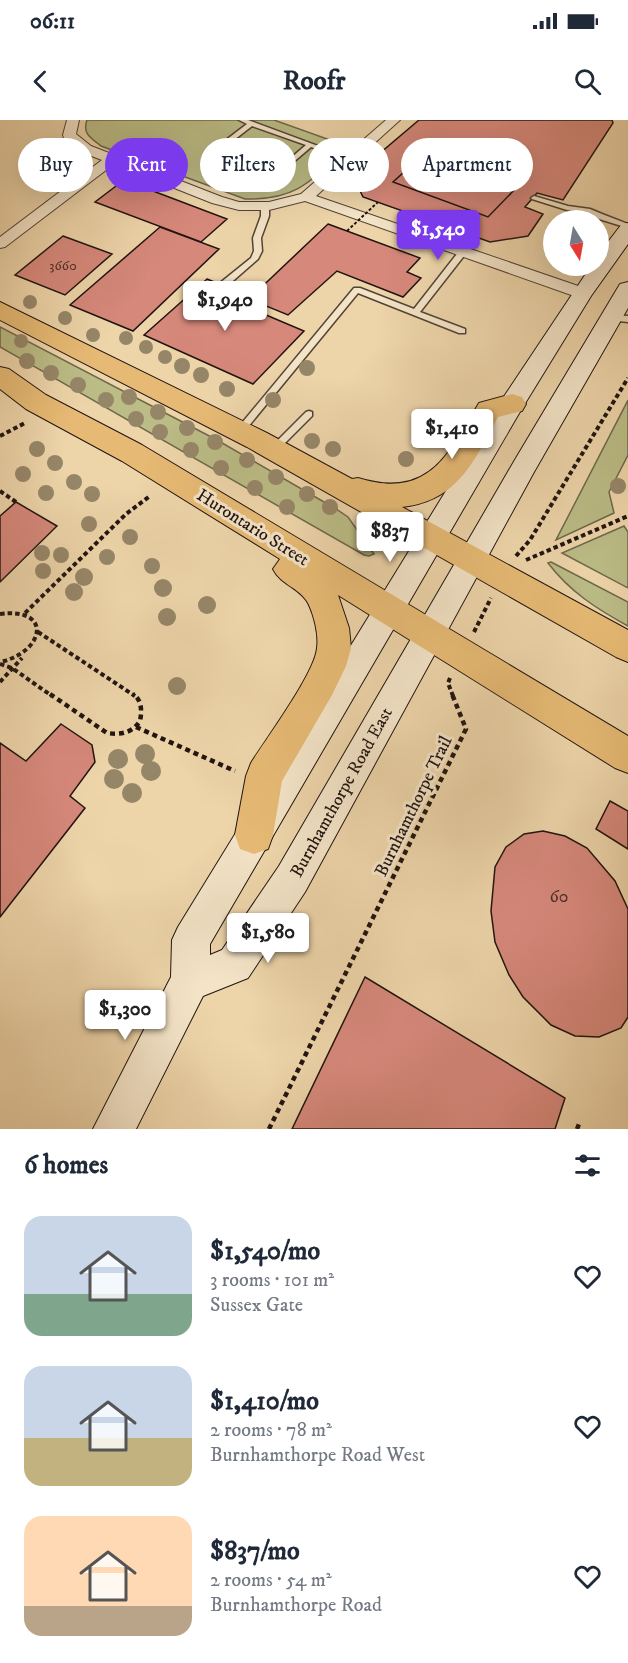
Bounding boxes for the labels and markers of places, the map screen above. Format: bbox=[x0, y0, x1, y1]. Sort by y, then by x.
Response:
pin: $1,540 bbox=[389, 210, 487, 261]
pin: $1,940 bbox=[176, 281, 274, 332]
pin: $1,410 bbox=[403, 409, 501, 460]
pin: $837 bbox=[354, 512, 426, 563]
pin: $1,580 bbox=[219, 913, 317, 964]
pin: $1,300 bbox=[76, 990, 174, 1041]

